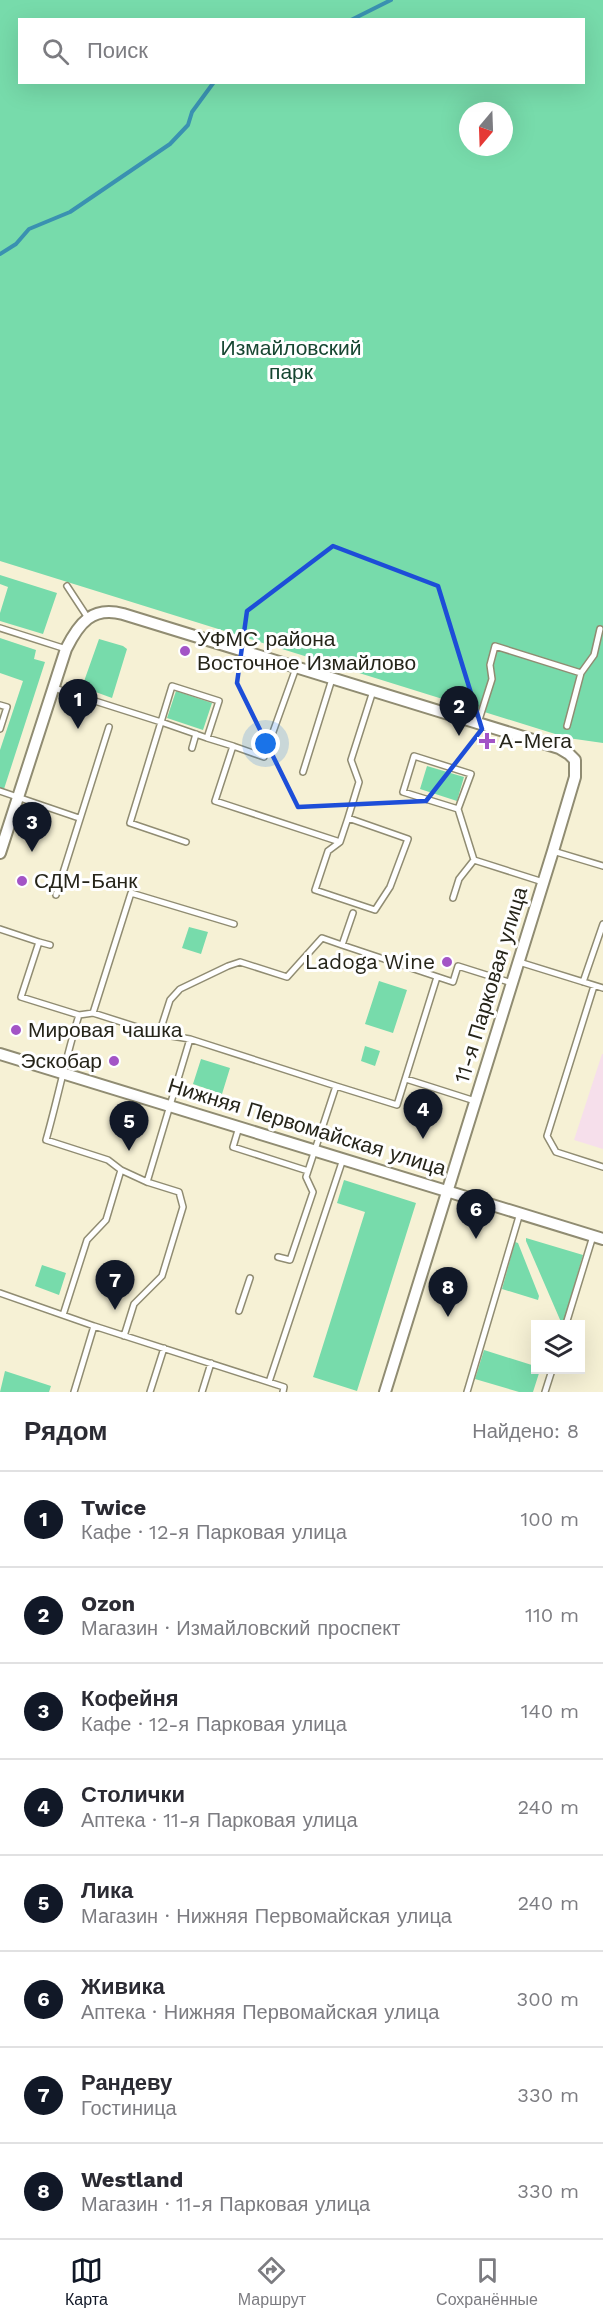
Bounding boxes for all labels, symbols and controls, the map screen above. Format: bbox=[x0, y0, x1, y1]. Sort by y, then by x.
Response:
search box bbox=[18, 18, 585, 84]
icon: search bbox=[39, 35, 72, 68]
text: Поиск bbox=[87, 38, 148, 63]
north arrow bbox=[459, 102, 513, 156]
park label: Измайловский парк bbox=[221, 335, 361, 384]
place label: УФМС района Восточное Измайлово bbox=[197, 626, 416, 675]
marker: УФМС района Восточное Измайлово bbox=[178, 644, 192, 658]
pin: 1 bbox=[58, 680, 98, 729]
pin: 2 bbox=[440, 686, 478, 736]
place label: А-Мега bbox=[499, 728, 572, 753]
your location bbox=[251, 729, 280, 758]
marker: А-Мега bbox=[480, 734, 494, 748]
pin: 3 bbox=[12, 802, 51, 852]
place label: СДМ-Банк bbox=[34, 868, 138, 893]
marker: СДМ-Банк bbox=[15, 874, 29, 888]
street label: 11-я Парковая улица bbox=[449, 883, 532, 1086]
place label: Ladoga Wine bbox=[305, 949, 435, 974]
marker: Ladoga Wine bbox=[440, 955, 454, 969]
place label: Мировая чашка bbox=[28, 1017, 183, 1042]
marker: Мировая чашка bbox=[9, 1023, 23, 1037]
place label: Эскобар bbox=[20, 1048, 102, 1073]
marker: Эскобар bbox=[107, 1054, 121, 1068]
street label: Нижняя Первомайская улица bbox=[165, 1072, 449, 1181]
pin: 4 bbox=[404, 1090, 442, 1139]
pin: 5 bbox=[110, 1102, 148, 1151]
pin: 6 bbox=[456, 1190, 496, 1239]
pin: 7 bbox=[96, 1260, 134, 1310]
pin: 8 bbox=[428, 1268, 468, 1317]
map controls bbox=[531, 1320, 585, 1374]
button: layers bbox=[531, 1320, 585, 1374]
text: Рядом bbox=[24, 1416, 107, 1446]
text: Найдено: 8 bbox=[472, 1419, 579, 1443]
text: Twice bbox=[81, 1495, 146, 1520]
text: 1 bbox=[39, 1507, 48, 1531]
text: 100 m bbox=[520, 1507, 579, 1531]
text: Кафе · 12-я Парковая улица bbox=[81, 1520, 347, 1544]
text: Ozon bbox=[81, 1591, 135, 1616]
text: 2 bbox=[38, 1603, 49, 1627]
text: 110 m bbox=[525, 1603, 579, 1627]
text: Магазин · Измайловский проспект bbox=[81, 1616, 400, 1640]
text: Кофейня bbox=[81, 1686, 179, 1711]
text: 3 bbox=[38, 1699, 49, 1723]
text: 140 m bbox=[521, 1699, 579, 1723]
text: Кафе · 12-я Парковая улица bbox=[81, 1712, 347, 1736]
text: Столички bbox=[81, 1782, 185, 1807]
text: 4 bbox=[37, 1795, 50, 1819]
text: 240 m bbox=[517, 1795, 579, 1819]
text: Аптека · 11-я Парковая улица bbox=[81, 1808, 358, 1832]
text: Лика bbox=[81, 1878, 133, 1903]
text: 5 bbox=[38, 1891, 49, 1915]
text: 240 m bbox=[517, 1891, 579, 1915]
text: Магазин · Нижняя Первомайская улица bbox=[81, 1904, 452, 1928]
text: Живика bbox=[81, 1974, 165, 1999]
text: 6 bbox=[37, 1987, 50, 2011]
text: 300 m bbox=[517, 1987, 579, 2011]
text: Аптека · Нижняя Первомайская улица bbox=[81, 2000, 439, 2024]
text: Рандеву bbox=[81, 2070, 172, 2095]
text: 7 bbox=[37, 2083, 50, 2107]
text: 330 m bbox=[517, 2083, 579, 2107]
text: Гостиница bbox=[81, 2096, 177, 2120]
text: Westland bbox=[81, 2167, 183, 2192]
text: 8 bbox=[37, 2179, 50, 2203]
text: 330 m bbox=[517, 2179, 579, 2203]
text: Магазин · 11-я Парковая улица bbox=[81, 2192, 370, 2216]
tab: Карта bbox=[65, 2254, 108, 2309]
tab: Маршрут bbox=[238, 2254, 306, 2309]
tab: Сохранённые bbox=[436, 2254, 538, 2309]

